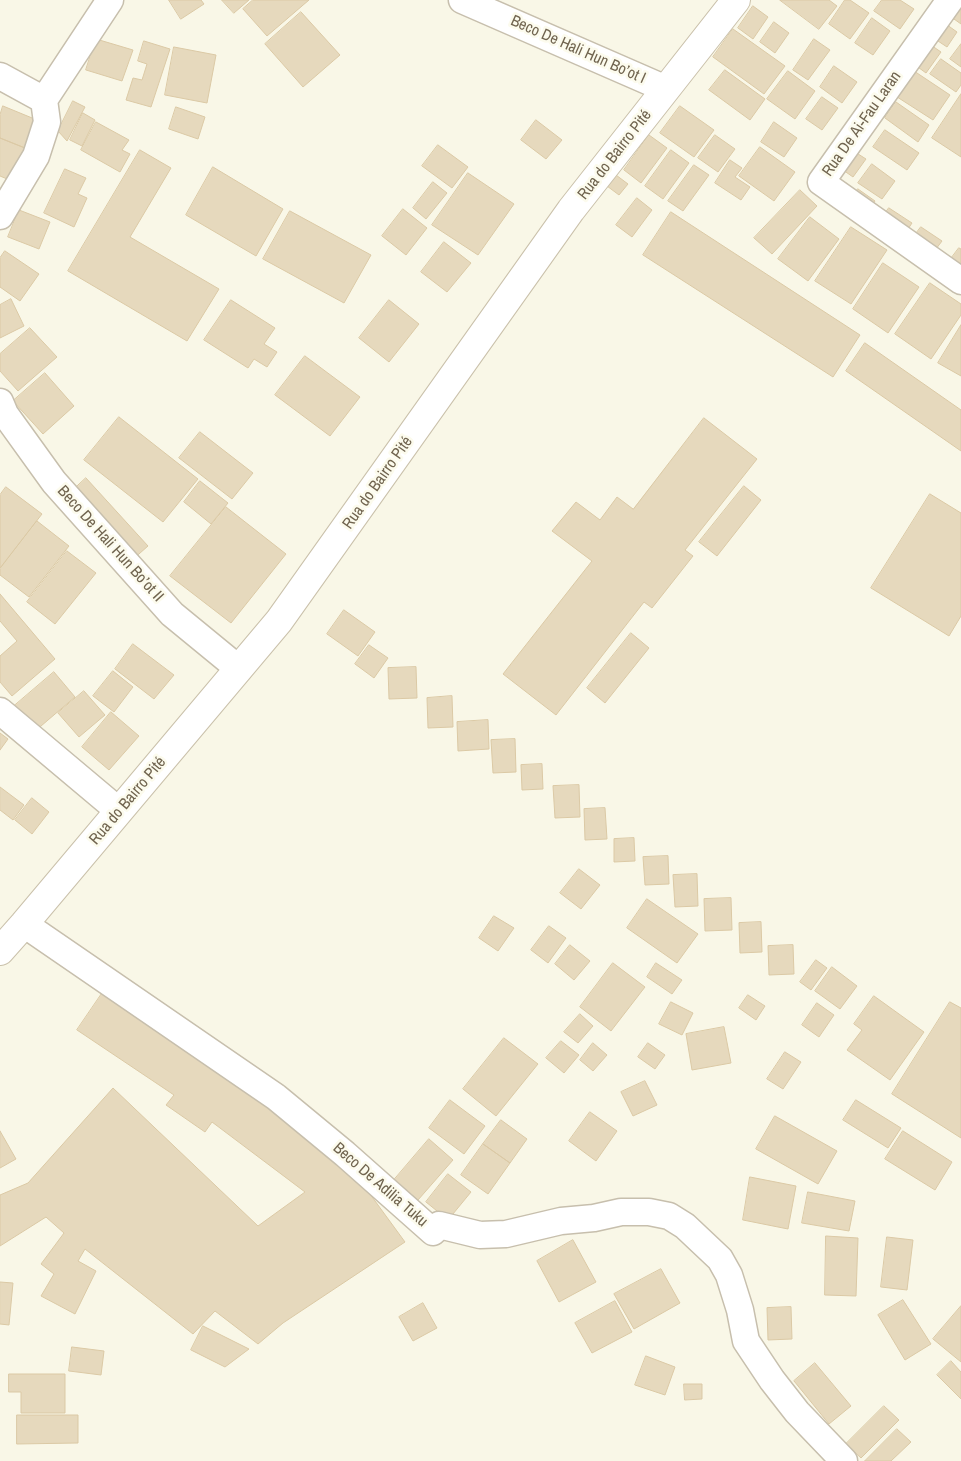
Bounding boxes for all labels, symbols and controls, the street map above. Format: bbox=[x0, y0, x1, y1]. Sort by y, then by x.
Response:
street label: Beco De Hali Hun Bo’ot I bbox=[507, 12, 649, 88]
street label: Rua De Ai-Fau Laran bbox=[819, 68, 905, 180]
street label: Rua do Bairro Pité bbox=[574, 106, 656, 204]
street label: Rua do Bairro Pité bbox=[339, 433, 417, 533]
street label: Beco De Hali Hun Bo’ot II bbox=[53, 482, 167, 606]
street label: Rua do Bairro Pité bbox=[86, 753, 170, 849]
street label: Beco De Adilia Tuku bbox=[329, 1139, 431, 1231]

